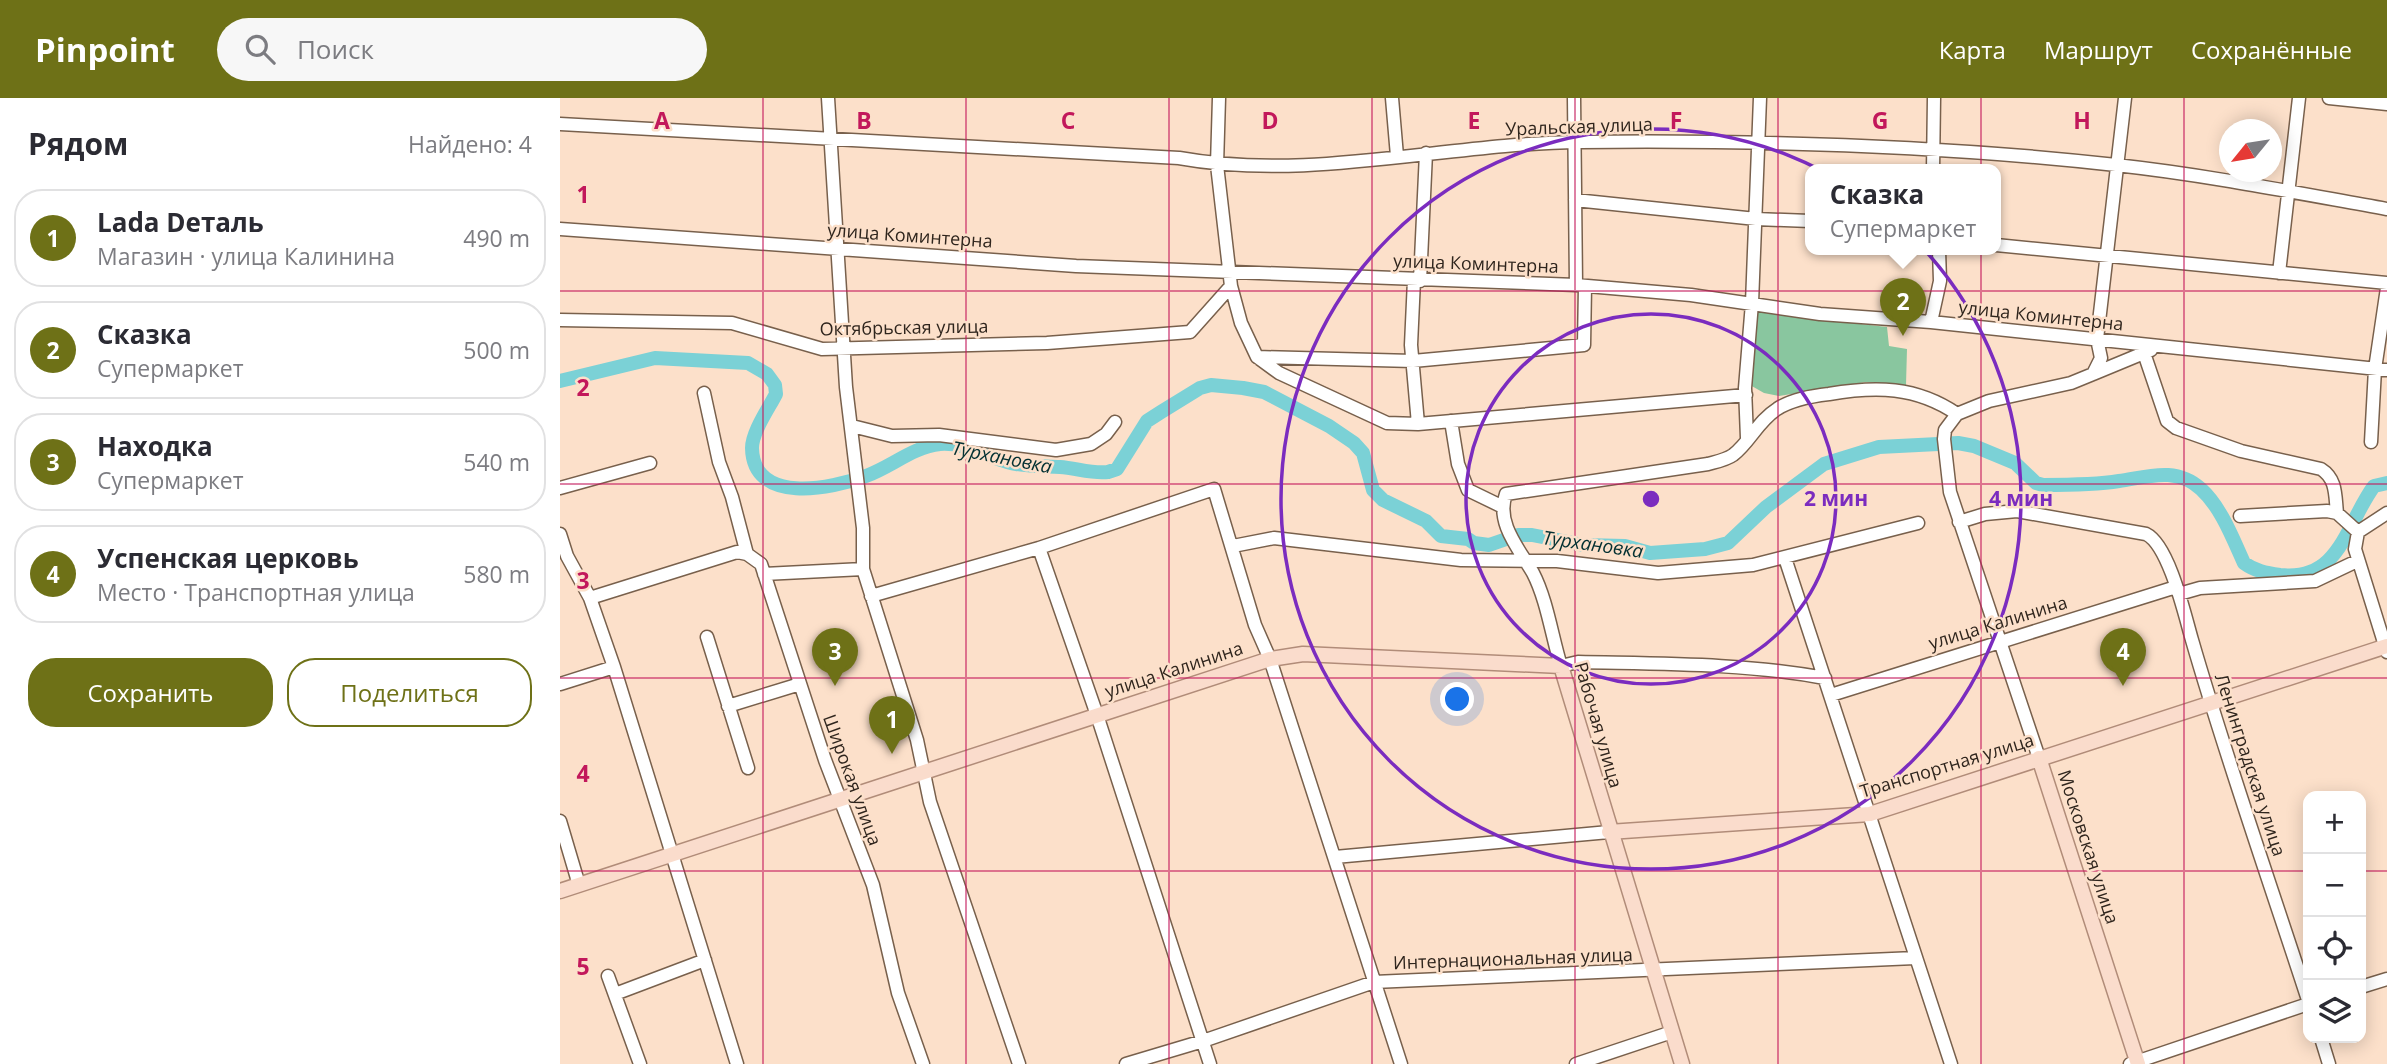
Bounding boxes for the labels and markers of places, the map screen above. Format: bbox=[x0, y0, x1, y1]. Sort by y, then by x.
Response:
pin: 2 bbox=[1880, 278, 1926, 336]
centre of rings bbox=[1639, 487, 1663, 511]
pin: 3 bbox=[812, 628, 858, 686]
pin: 4 bbox=[2100, 628, 2146, 686]
pin: 1 bbox=[869, 696, 915, 754]

